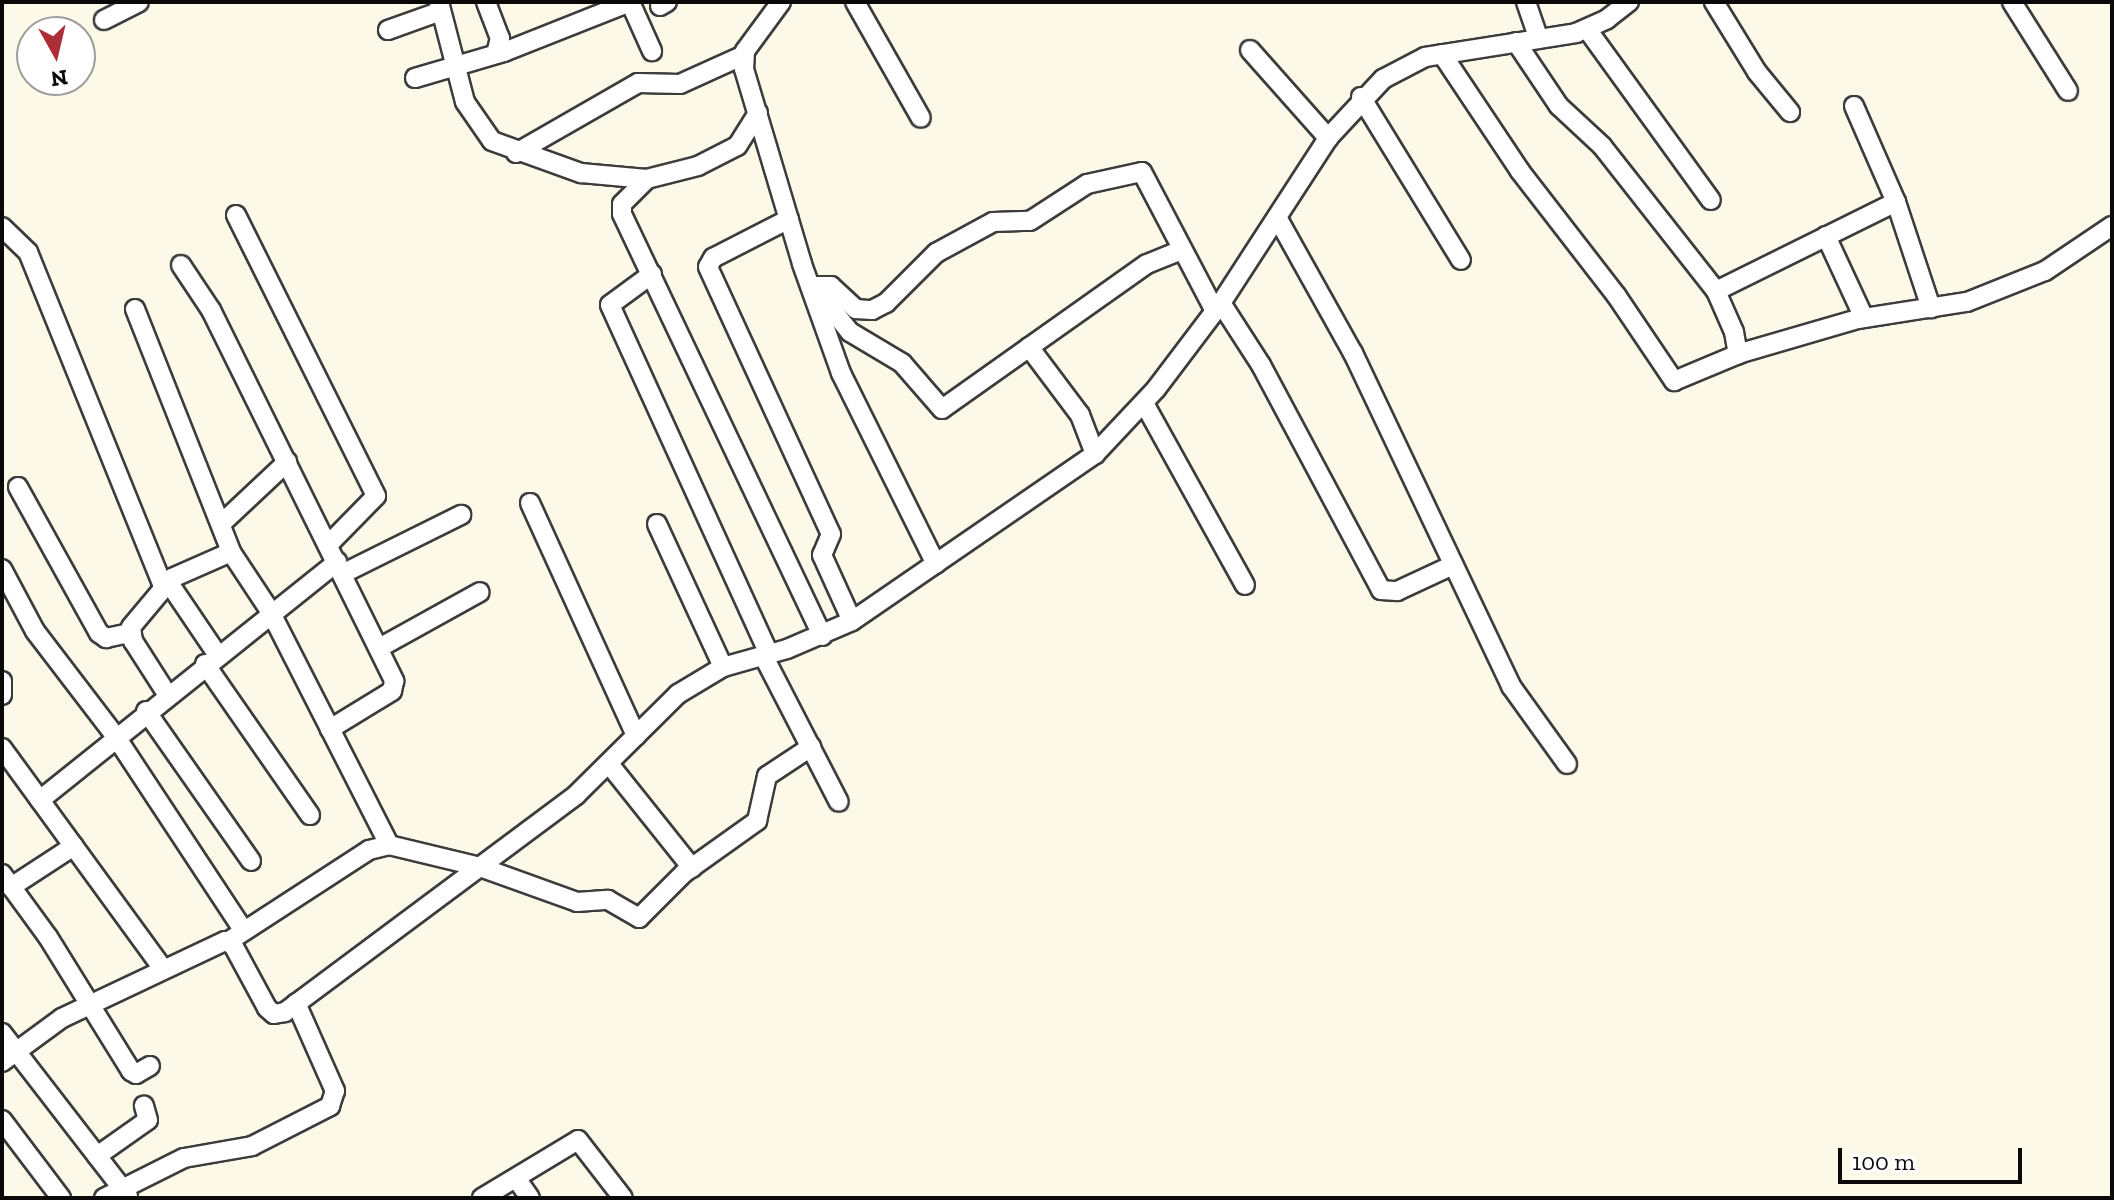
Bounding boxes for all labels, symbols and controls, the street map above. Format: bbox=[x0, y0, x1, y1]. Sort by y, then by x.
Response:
north arrow bbox=[16, 16, 96, 96]
text: N bbox=[49, 64, 69, 93]
scale bar bbox=[1842, 1132, 2026, 1182]
text: 100 m bbox=[1852, 1147, 1915, 1176]

